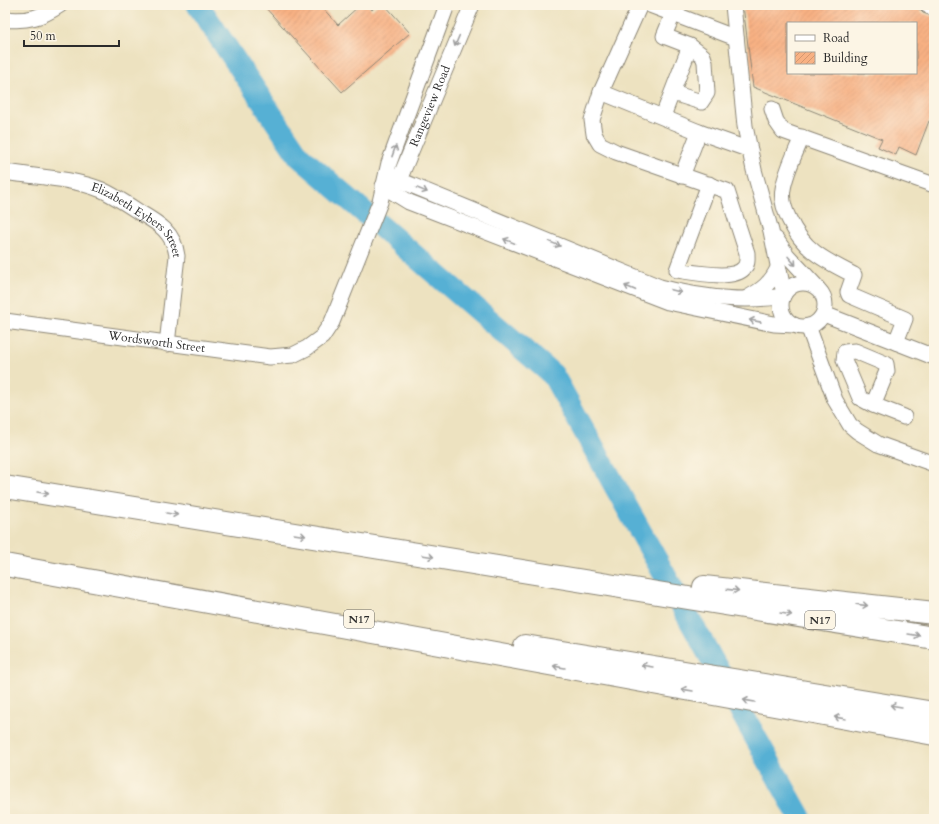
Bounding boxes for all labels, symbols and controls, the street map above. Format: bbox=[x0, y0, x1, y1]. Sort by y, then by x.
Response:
scale bar bbox=[24, 22, 119, 48]
legend bbox=[787, 22, 917, 74]
text: 50 m bbox=[30, 28, 57, 44]
text: Road bbox=[823, 30, 850, 46]
one-way arrow bbox=[452, 34, 460, 46]
text: Building bbox=[823, 50, 868, 66]
street label: Rangeview Road bbox=[406, 62, 454, 149]
one-way arrow bbox=[391, 145, 398, 158]
street label: Elizabeth Eybers Street bbox=[89, 179, 185, 259]
one-way arrow bbox=[415, 186, 427, 194]
one-way arrow bbox=[503, 237, 515, 244]
one-way arrow bbox=[549, 241, 561, 249]
one-way arrow bbox=[787, 256, 796, 266]
one-way arrow bbox=[624, 283, 636, 291]
one-way arrow bbox=[669, 288, 682, 296]
one-way arrow bbox=[749, 316, 762, 324]
street label: Wordsworth Street bbox=[106, 327, 206, 356]
one-way arrow bbox=[37, 489, 50, 497]
one-way arrow bbox=[165, 510, 178, 518]
one-way arrow bbox=[293, 531, 306, 539]
one-way arrow bbox=[421, 552, 434, 560]
one-way arrow bbox=[726, 586, 739, 594]
one-way arrow bbox=[855, 601, 868, 609]
road number: N17 bbox=[344, 610, 374, 628]
one-way arrow bbox=[779, 610, 792, 618]
road number: N17 bbox=[805, 611, 835, 629]
one-way arrow bbox=[907, 631, 920, 639]
one-way arrow bbox=[641, 662, 654, 670]
one-way arrow bbox=[553, 663, 566, 671]
one-way arrow bbox=[681, 686, 694, 694]
one-way arrow bbox=[742, 697, 755, 705]
one-way arrow bbox=[889, 702, 902, 710]
one-way arrow bbox=[834, 713, 847, 721]

